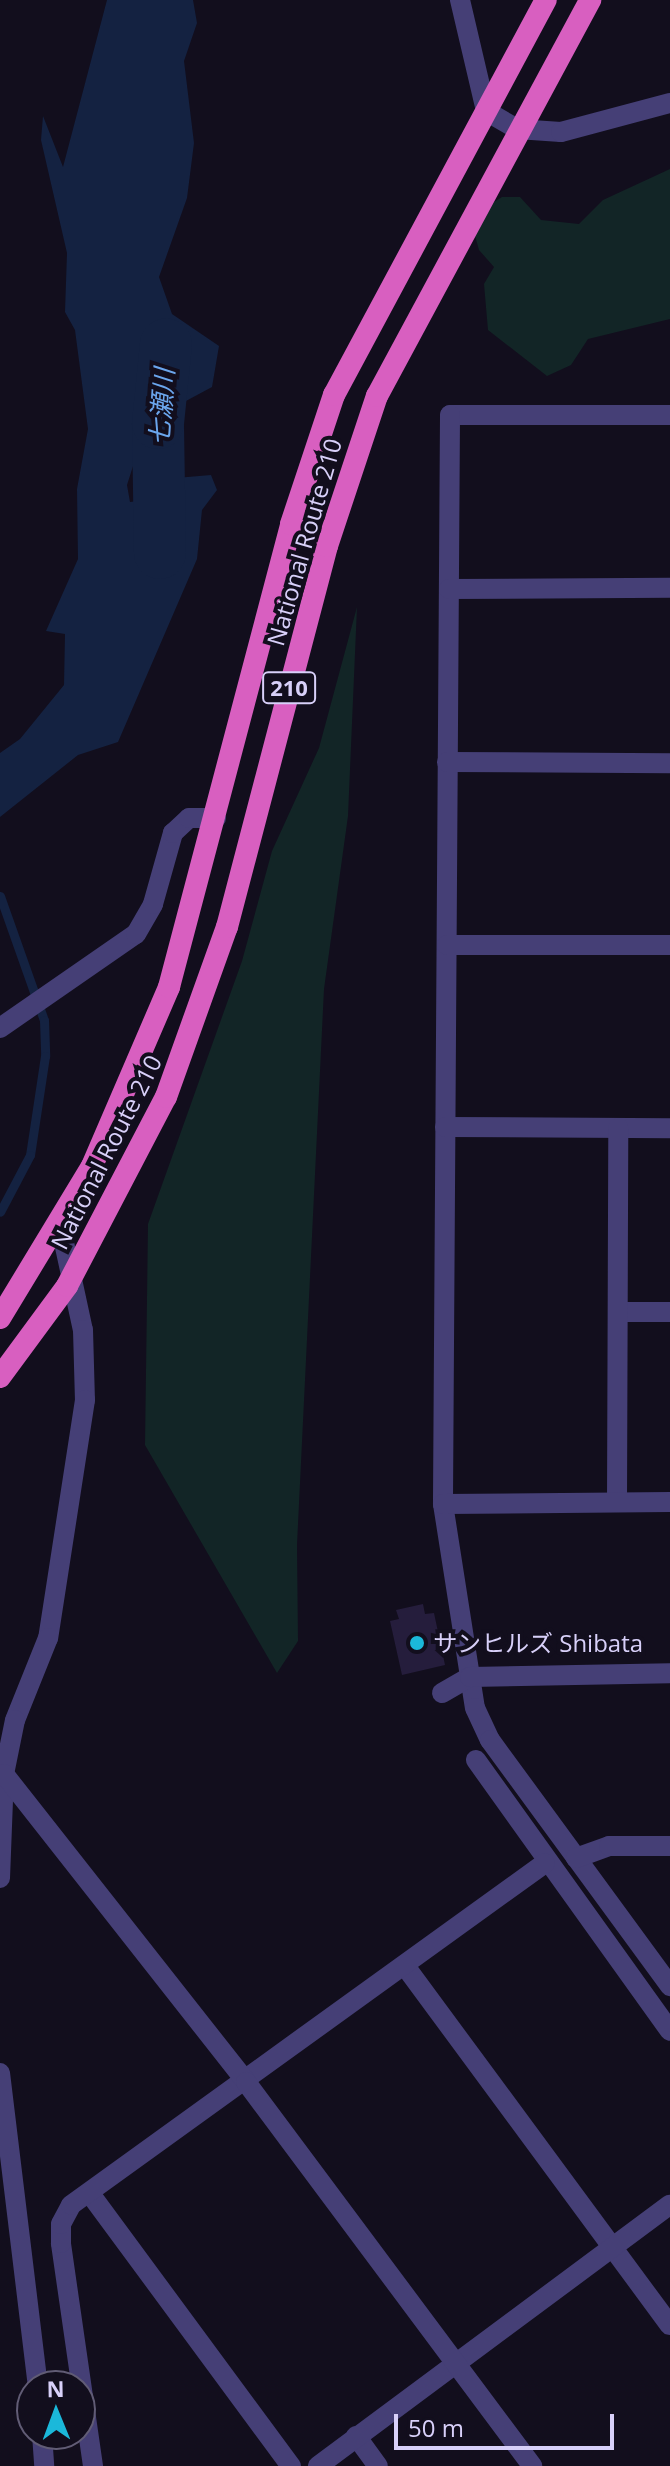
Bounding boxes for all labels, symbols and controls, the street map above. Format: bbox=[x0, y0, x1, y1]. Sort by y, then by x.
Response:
water label: 七瀬川 bbox=[144, 367, 180, 447]
street label: National Route 210 bbox=[261, 435, 347, 649]
road number: 210 bbox=[261, 670, 317, 706]
street label: National Route 210 bbox=[45, 1050, 167, 1254]
place label: サンヒルズ Shibata bbox=[433, 1629, 643, 1657]
marker: サンヒルズ Shibata bbox=[408, 1634, 426, 1652]
north arrow bbox=[16, 2370, 96, 2450]
text: N bbox=[46, 2373, 65, 2403]
scale bar bbox=[398, 2398, 618, 2448]
text: 50 m bbox=[408, 2411, 464, 2444]

